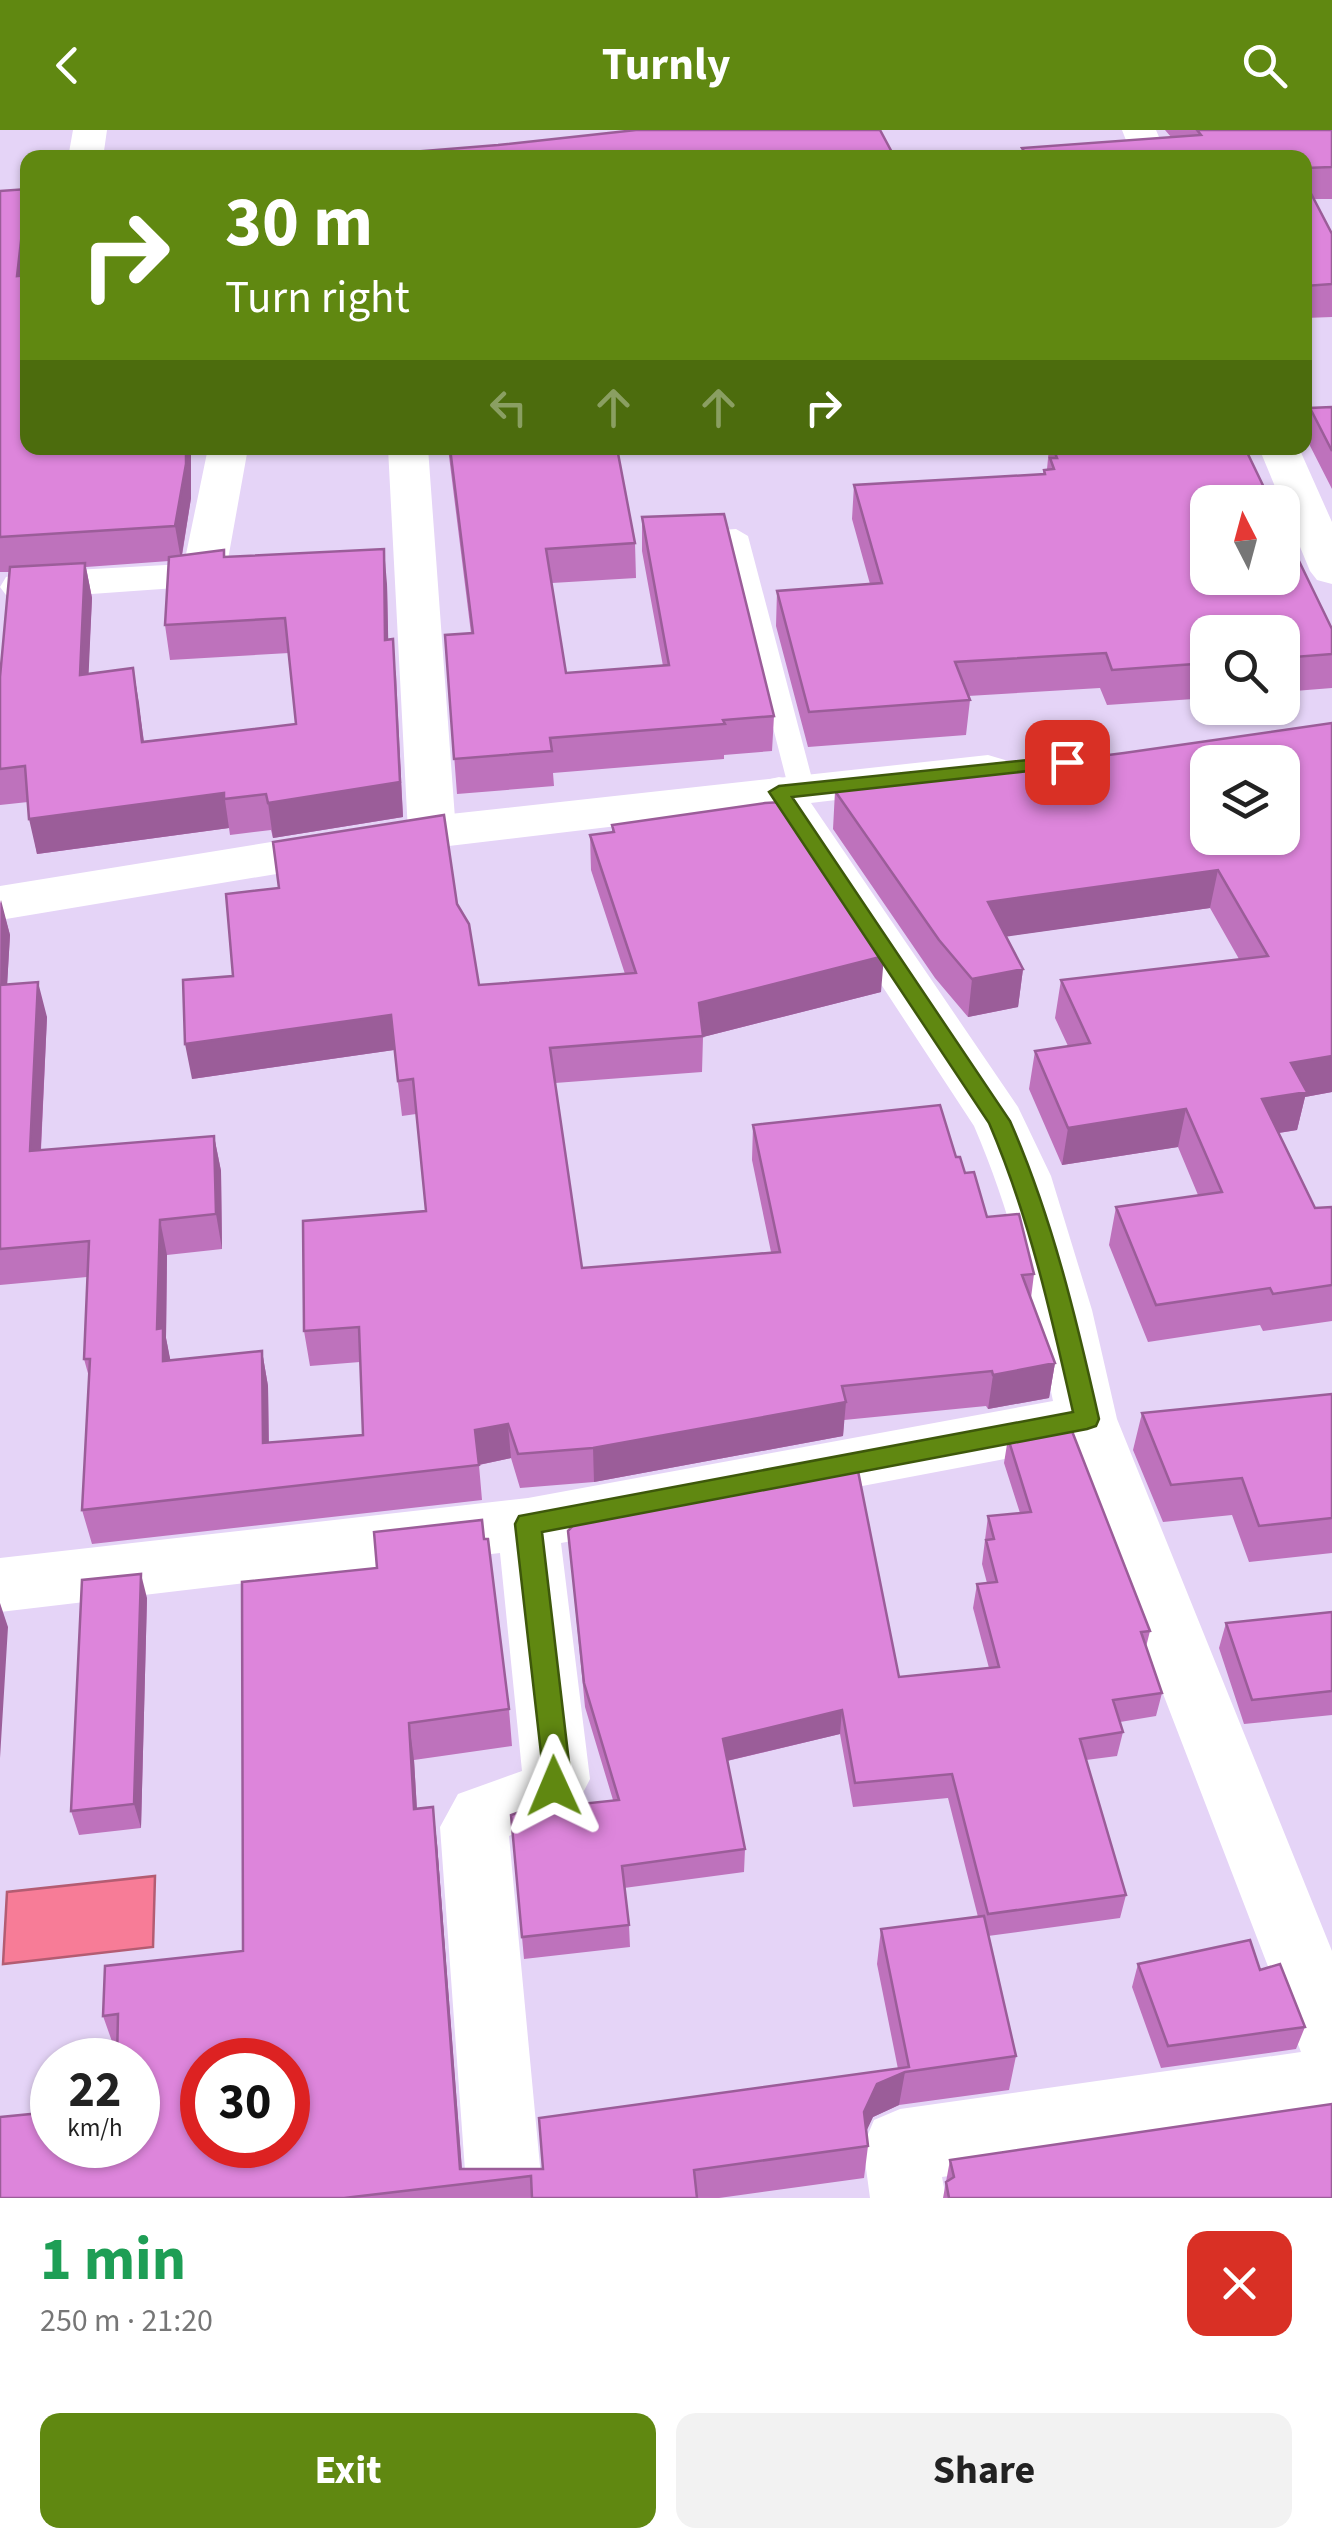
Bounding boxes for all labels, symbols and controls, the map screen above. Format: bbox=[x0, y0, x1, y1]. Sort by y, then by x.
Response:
text: Turnly bbox=[602, 33, 730, 97]
icon: back bbox=[40, 38, 95, 93]
icon: search bbox=[1237, 38, 1292, 93]
text: 30 m bbox=[225, 173, 373, 273]
icon: right bbox=[60, 190, 190, 320]
text: Turn right bbox=[225, 266, 410, 330]
icon: left bbox=[481, 380, 536, 435]
icon: ahead bbox=[586, 380, 641, 435]
icon: ahead bbox=[691, 380, 746, 435]
icon: right bbox=[796, 380, 851, 435]
north arrow bbox=[1190, 485, 1300, 595]
map controls bbox=[1190, 485, 1300, 855]
button: search bbox=[1190, 615, 1300, 725]
pin bbox=[1025, 720, 1110, 805]
icon: arrive bbox=[1040, 735, 1095, 790]
button: layers bbox=[1190, 745, 1300, 855]
position arrow bbox=[502, 1734, 606, 1838]
speed limit sign: 30 bbox=[180, 2038, 310, 2168]
text: 22 bbox=[69, 2055, 121, 2126]
text: km/h bbox=[67, 2110, 123, 2146]
text: 1 min bbox=[40, 2218, 186, 2303]
button: close bbox=[1187, 2231, 1292, 2336]
text: 250 m · 21:20 bbox=[40, 2298, 213, 2344]
button: Exit bbox=[40, 2413, 656, 2528]
button: Share bbox=[676, 2413, 1292, 2528]

